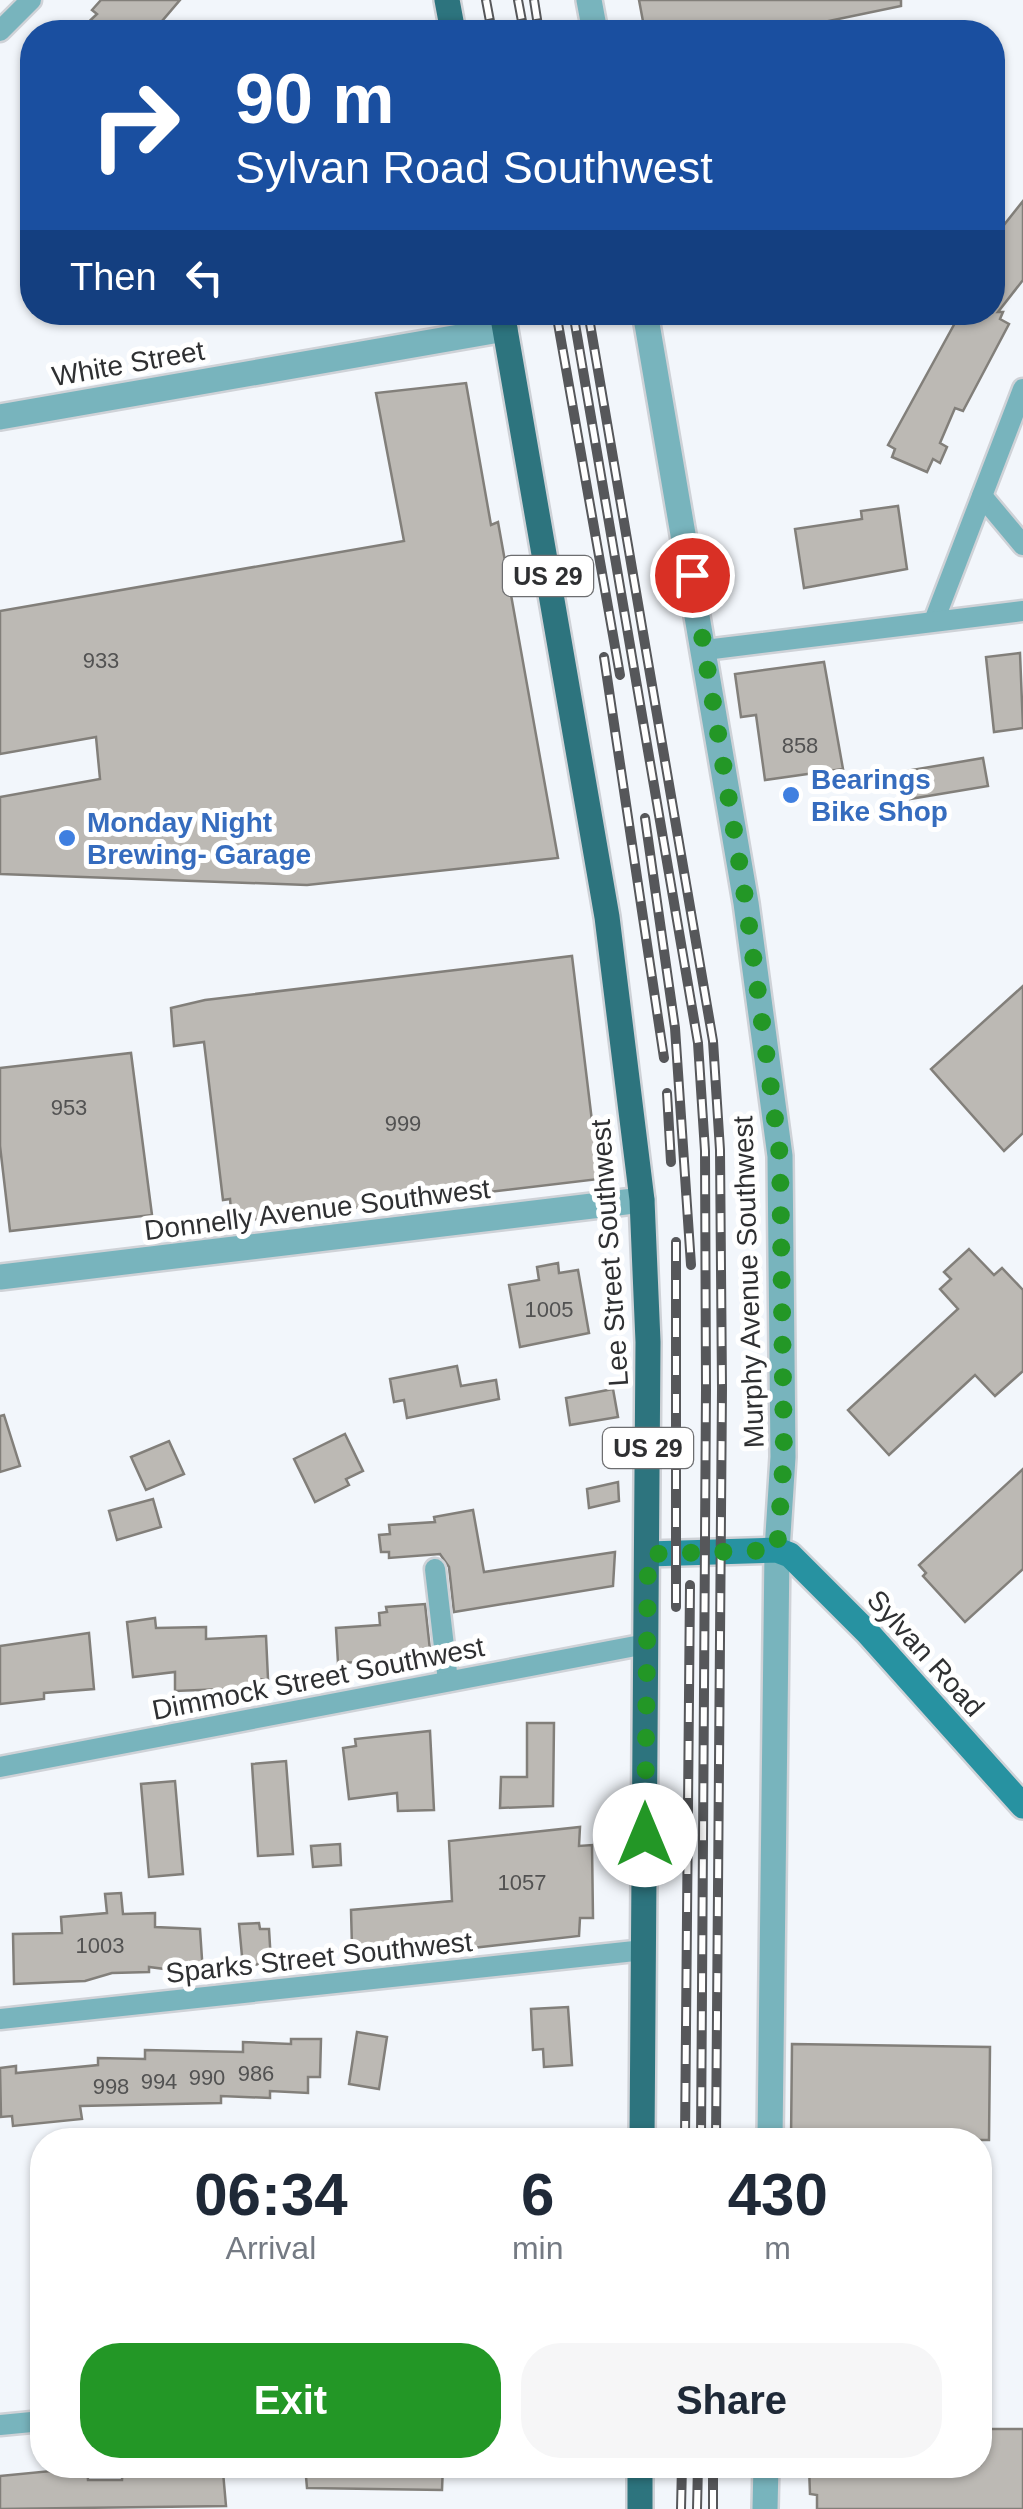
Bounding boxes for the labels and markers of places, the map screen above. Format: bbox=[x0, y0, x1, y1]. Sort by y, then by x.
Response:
pin bbox=[650, 533, 735, 618]
place label: Bearings Bike Shop bbox=[811, 764, 948, 827]
marker: Bearings Bike Shop bbox=[780, 784, 802, 806]
place label: Monday Night Brewing- Garage bbox=[87, 807, 311, 870]
marker: Monday Night Brewing- Garage bbox=[56, 827, 78, 849]

